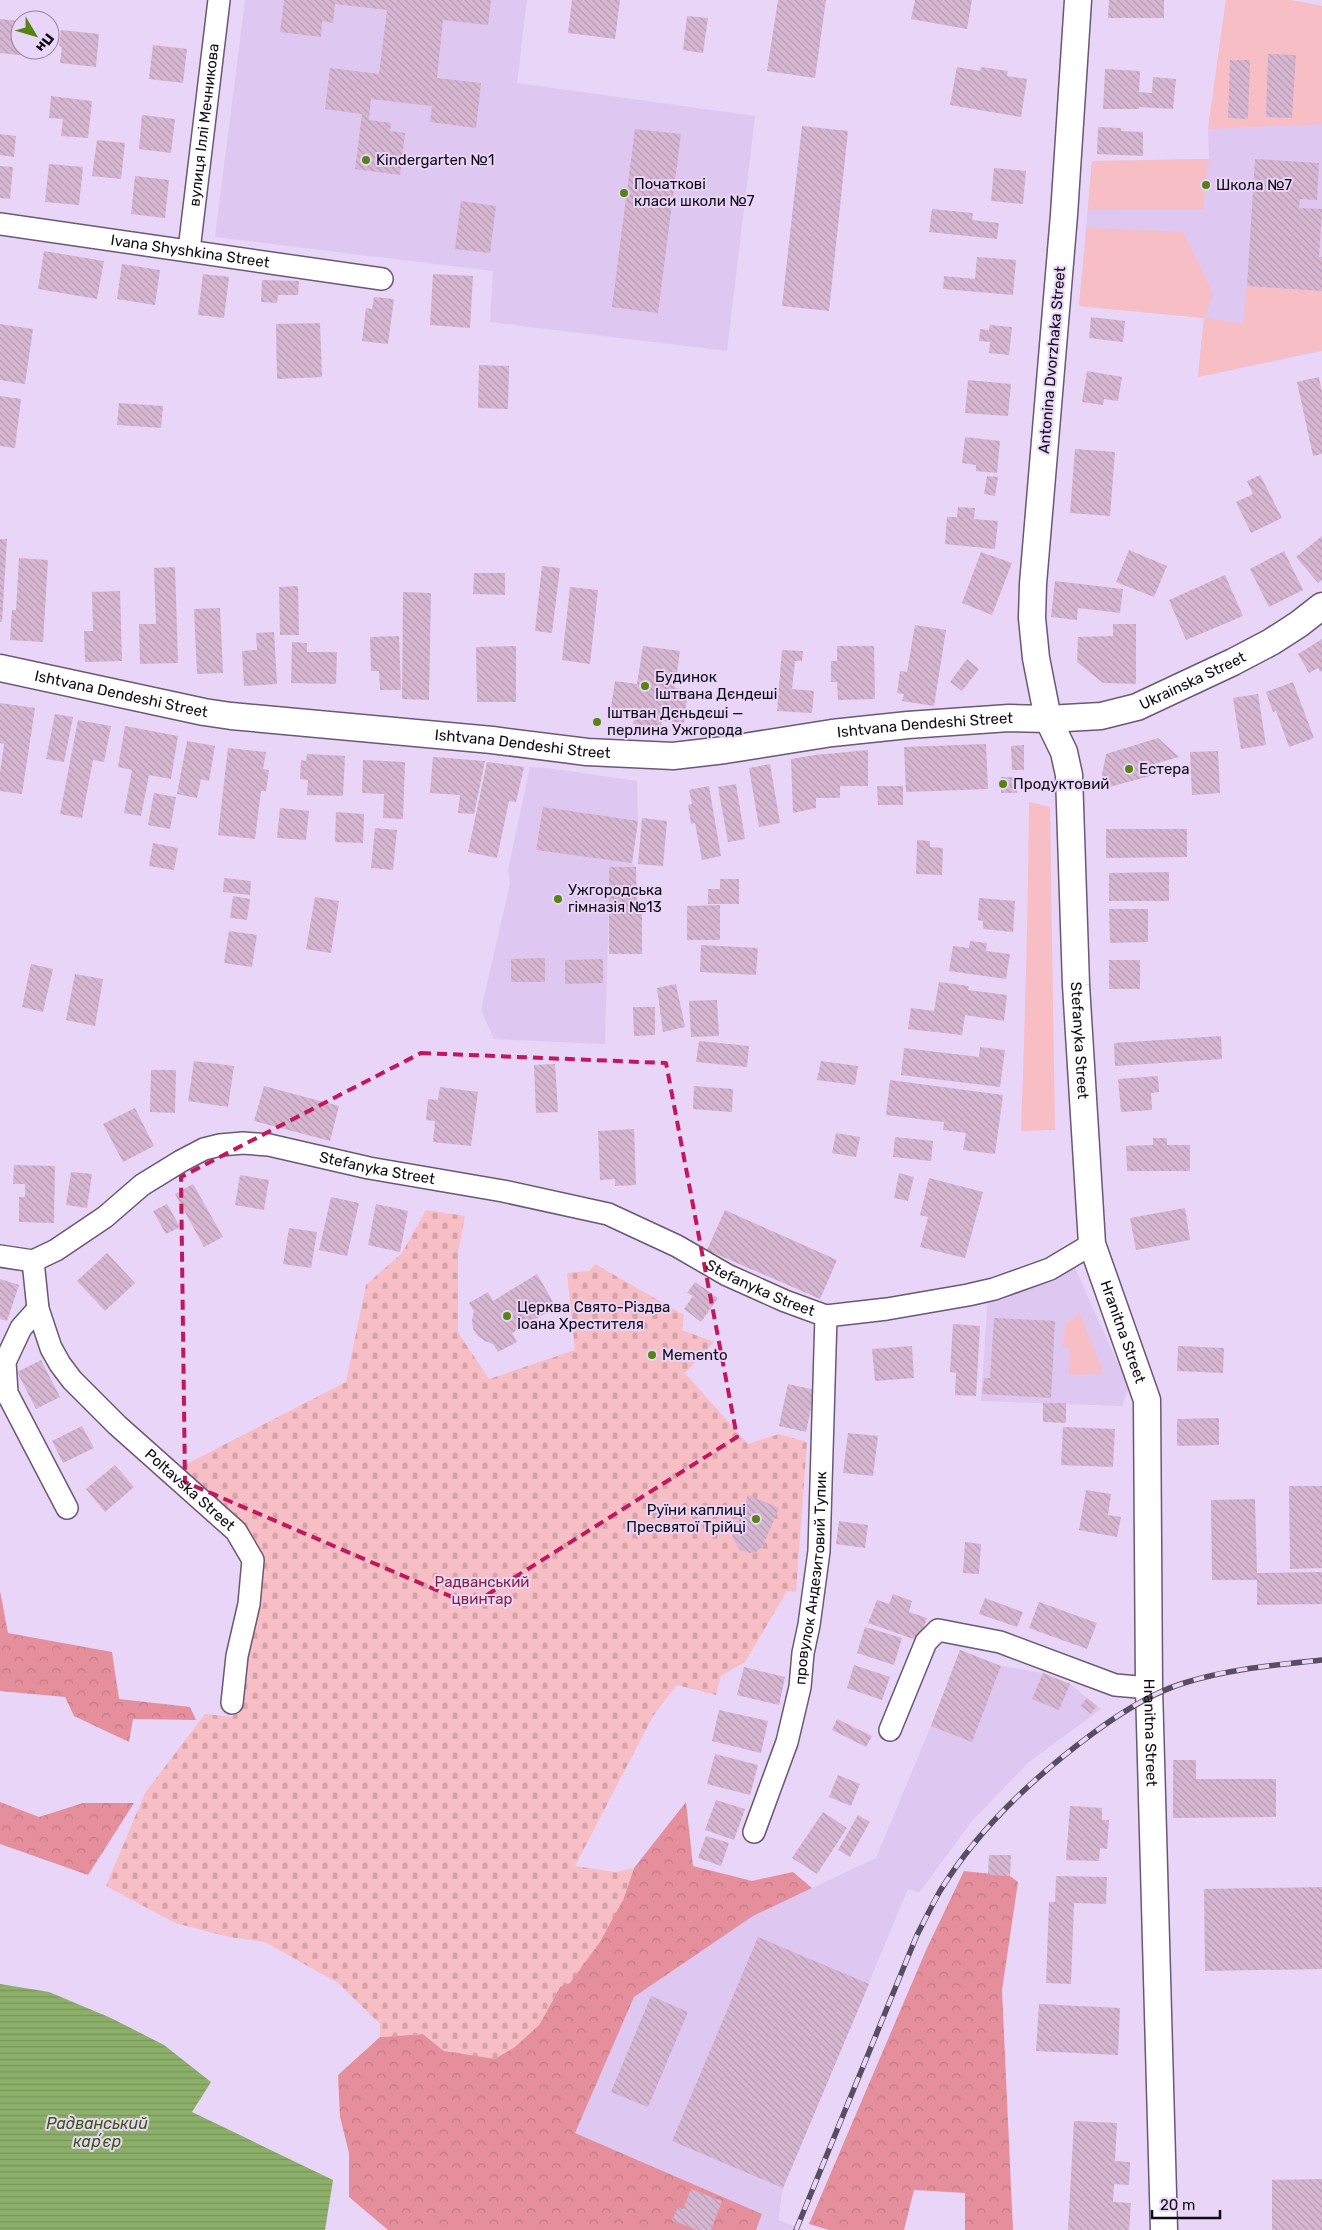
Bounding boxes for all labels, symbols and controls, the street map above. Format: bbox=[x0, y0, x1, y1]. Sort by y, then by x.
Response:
north arrow bbox=[10, 10, 60, 60]
text: Пн bbox=[32, 30, 58, 56]
street label: вулиця Іллі Мечникова bbox=[185, 42, 223, 207]
place label: Kindergarten №1 bbox=[376, 151, 494, 169]
marker: Kindergarten №1 bbox=[360, 154, 372, 166]
place label: Початкові класи школи №7 bbox=[634, 175, 755, 210]
place label: Школа №7 bbox=[1216, 176, 1292, 194]
marker: Школа №7 bbox=[1200, 179, 1212, 191]
marker: Початкові класи школи №7 bbox=[618, 187, 630, 199]
street label: Ivana Shyshkina Street bbox=[109, 231, 271, 272]
street label: Antonina Dvorzhaka Street bbox=[1035, 265, 1069, 454]
street label: Ukrainska Street bbox=[1137, 648, 1249, 714]
street label: Ishtvana Dendeshi Street bbox=[33, 667, 209, 721]
place label: Будинок Іштвана Дєндеші bbox=[655, 668, 777, 703]
marker: Будинок Іштвана Дєндеші bbox=[639, 680, 651, 692]
place label: Іштван Дєньдєші — перлина Ужгорода bbox=[607, 704, 744, 739]
street label: Ishtvana Dendeshi Street bbox=[836, 709, 1013, 741]
marker: Іштван Дєньдєші — перлина Ужгорода bbox=[591, 716, 603, 728]
street label: Ishtvana Dendeshi Street bbox=[434, 726, 611, 762]
place label: Естера bbox=[1139, 760, 1190, 778]
marker: Естера bbox=[1123, 763, 1135, 775]
place label: Продуктовий bbox=[1013, 775, 1110, 793]
marker: Продуктовий bbox=[997, 778, 1009, 790]
place label: Ужгородська гімназія №13 bbox=[568, 881, 662, 916]
marker: Ужгородська гімназія №13 bbox=[552, 893, 564, 905]
street label: Stefanyka Street bbox=[1067, 981, 1092, 1100]
street label: Stefanyka Street bbox=[318, 1148, 437, 1188]
street label: Stefanyka Street bbox=[703, 1256, 817, 1320]
street label: Hranitna Street bbox=[1097, 1278, 1149, 1386]
place label: Церква Свято-Різдва Іоана Хрестителя bbox=[517, 1298, 670, 1333]
marker: Церква Свято-Різдва Іоана Хрестителя bbox=[501, 1310, 513, 1322]
place label: Memento bbox=[662, 1346, 728, 1364]
marker: Memento bbox=[646, 1349, 658, 1361]
street label: Poltavska Street bbox=[141, 1445, 239, 1535]
street label: провулок Андезитовий Тупик bbox=[791, 1471, 830, 1686]
place label: Руїни каплиці Пресвятої Трійці bbox=[626, 1501, 746, 1536]
marker: Руїни каплиці Пресвятої Трійці bbox=[750, 1513, 762, 1525]
park label: Радванський цвинтар bbox=[435, 1573, 529, 1608]
street label: Hranitna Street bbox=[1140, 1679, 1161, 1787]
water label: Радванський карʼєр bbox=[46, 2114, 148, 2151]
scale bar bbox=[1152, 2188, 1220, 2220]
text: 20 m bbox=[1160, 2196, 1195, 2214]

